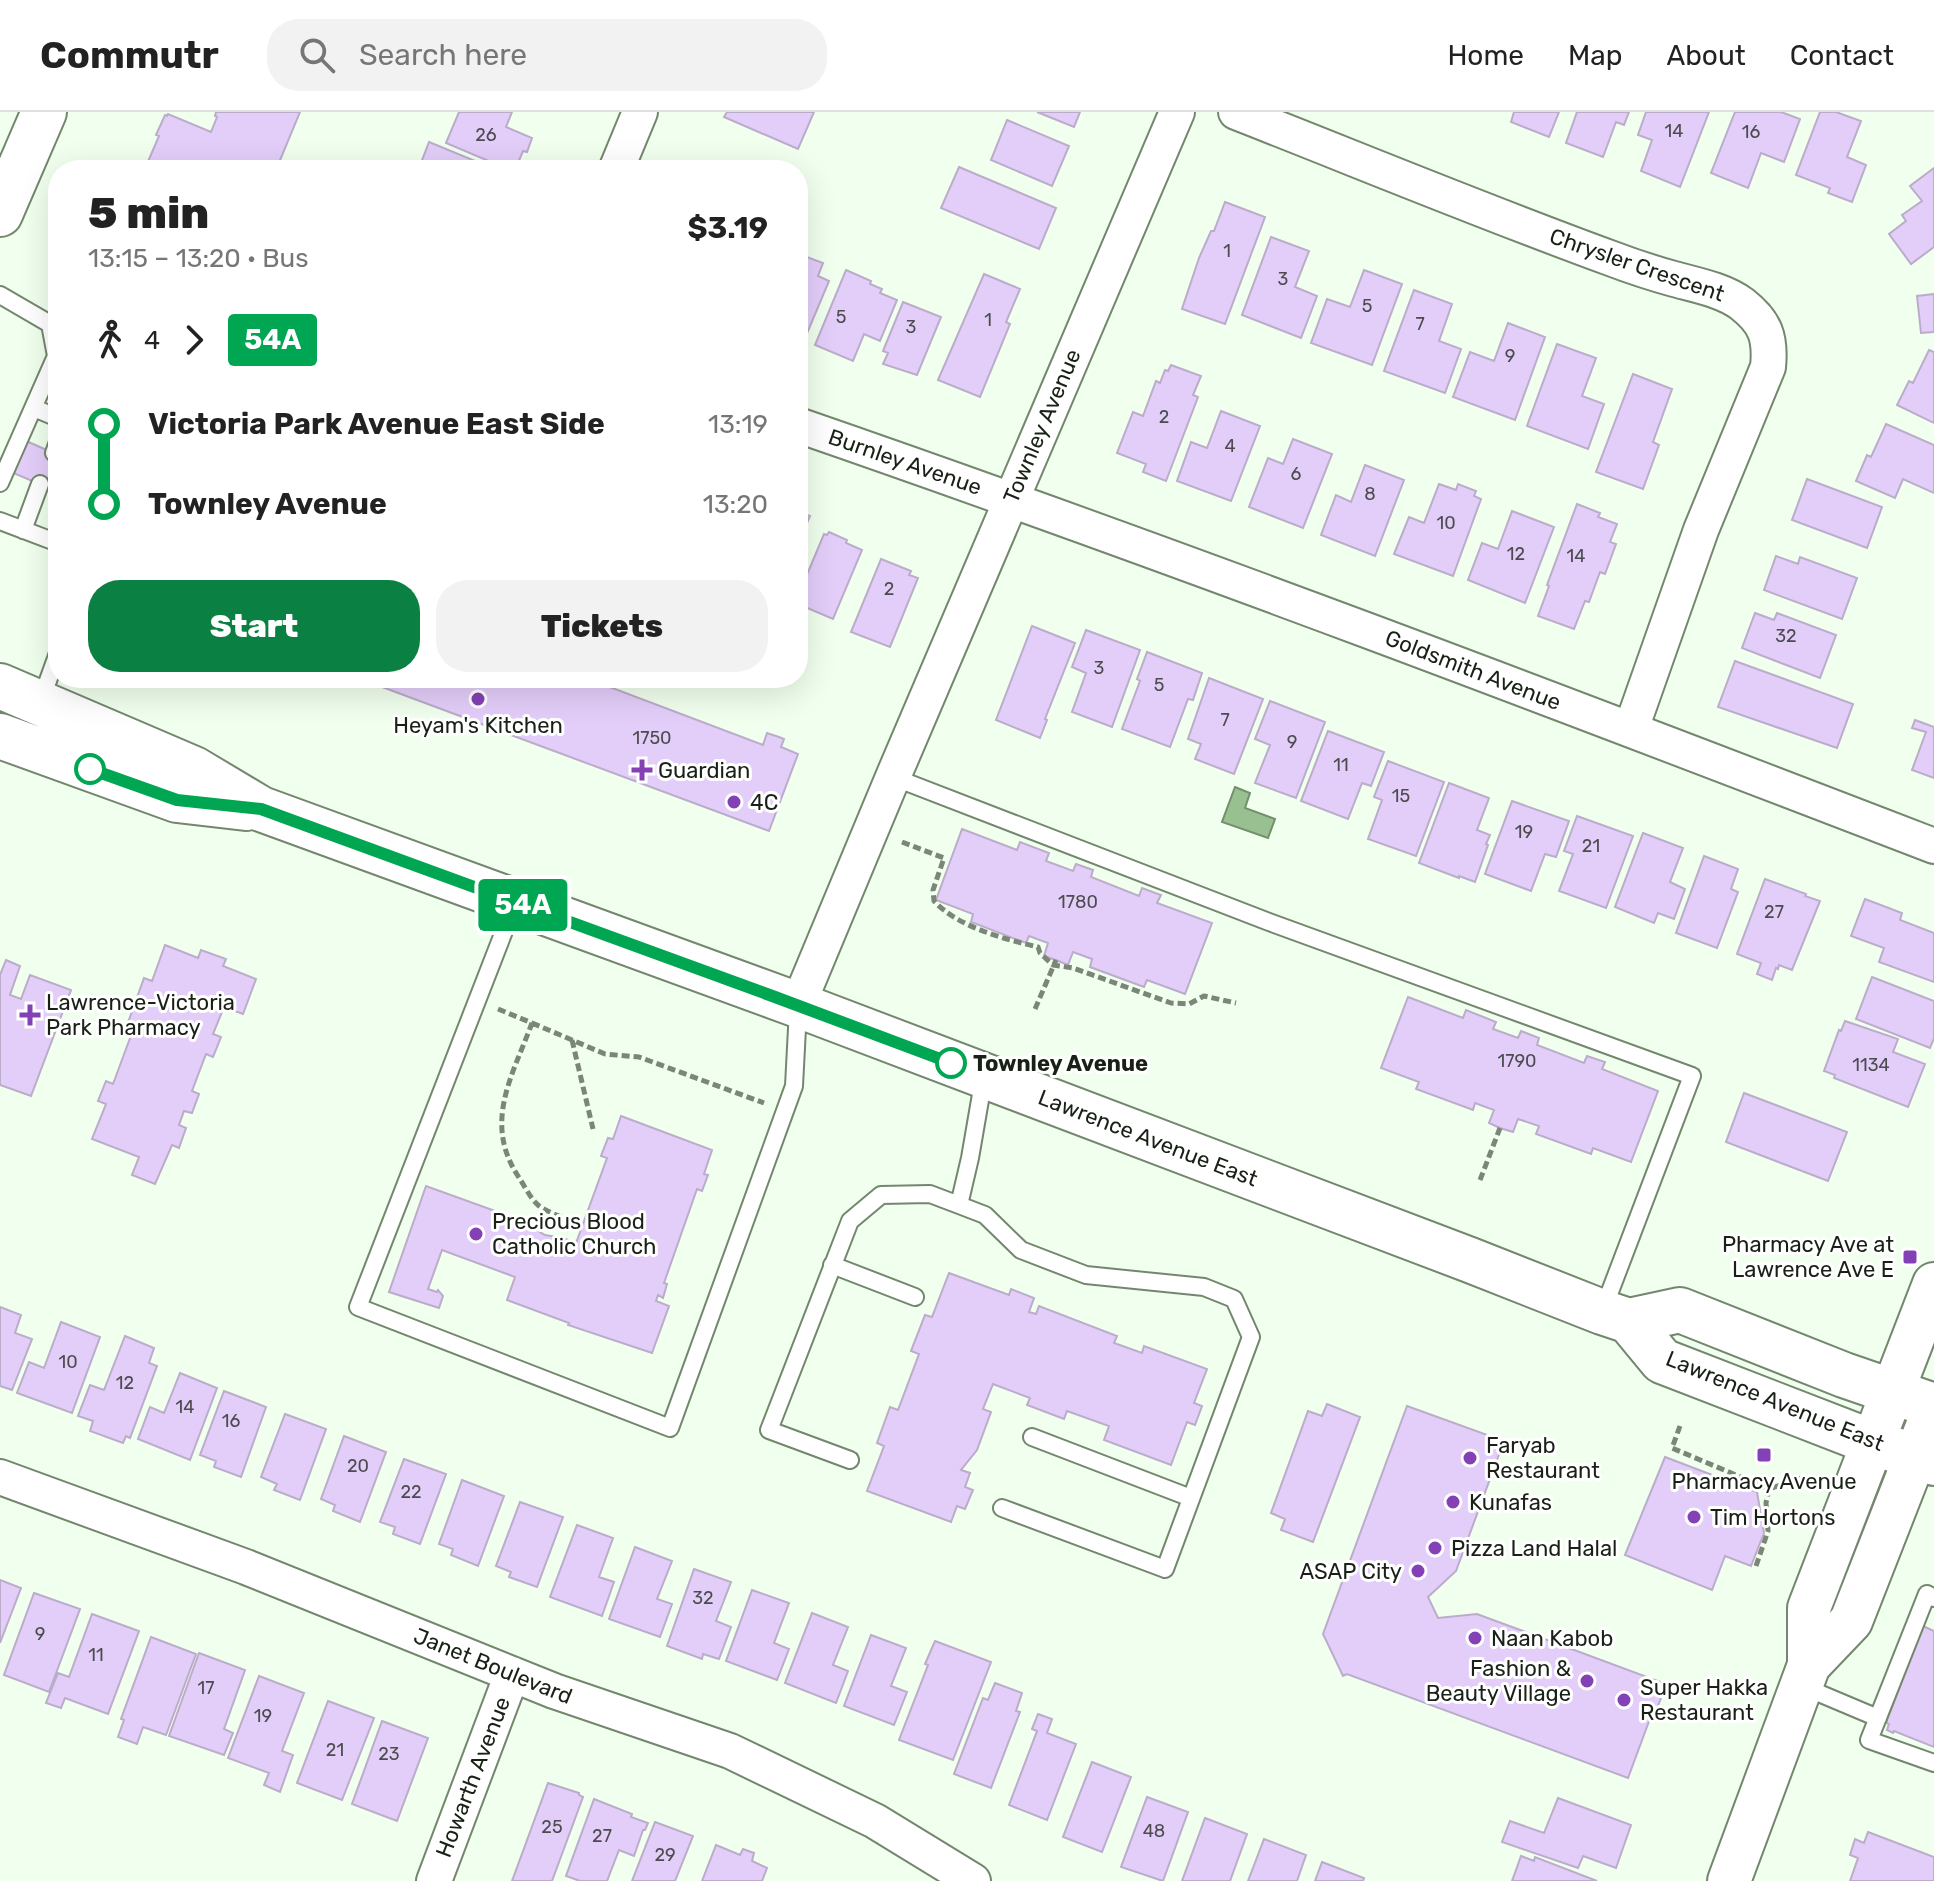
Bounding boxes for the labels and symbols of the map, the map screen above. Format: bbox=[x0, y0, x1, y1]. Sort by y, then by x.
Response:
house number: 14 bbox=[1665, 120, 1683, 142]
house number: 16 bbox=[1742, 121, 1760, 143]
house number: 26 bbox=[475, 124, 497, 146]
street label: Chrysler Crescent bbox=[1546, 222, 1728, 308]
house number: 1 bbox=[1223, 240, 1231, 262]
house number: 3 bbox=[1278, 268, 1288, 290]
house number: 5 bbox=[1362, 295, 1372, 317]
house number: 5 bbox=[836, 306, 846, 328]
house number: 1 bbox=[984, 309, 992, 331]
house number: 7 bbox=[1415, 313, 1425, 335]
house number: 3 bbox=[906, 316, 916, 338]
street label: Townley Avenue bbox=[997, 345, 1087, 507]
house number: 9 bbox=[1505, 345, 1515, 367]
house number: 2 bbox=[1159, 406, 1169, 428]
street label: Burnley Avenue bbox=[825, 423, 985, 501]
house number: 4 bbox=[1224, 435, 1236, 457]
house number: 6 bbox=[1291, 463, 1302, 485]
house number: 8 bbox=[1364, 483, 1376, 505]
house number: 10 bbox=[1436, 512, 1456, 534]
house number: 12 bbox=[1507, 543, 1525, 565]
house number: 14 bbox=[1567, 545, 1585, 567]
house number: 2 bbox=[884, 578, 894, 600]
street label: Goldsmith Avenue bbox=[1381, 624, 1565, 716]
house number: 32 bbox=[1775, 625, 1797, 647]
house number: 3 bbox=[1094, 657, 1104, 679]
house number: 5 bbox=[1154, 674, 1164, 696]
marker: Heyam's Kitchen bbox=[469, 690, 487, 708]
house number: 7 bbox=[1220, 709, 1230, 731]
place label: Heyam's Kitchen bbox=[393, 712, 563, 739]
house number: 1750 bbox=[632, 727, 672, 749]
house number: 9 bbox=[1287, 731, 1297, 753]
unlabelled marker bbox=[75, 754, 105, 784]
house number: 11 bbox=[1333, 754, 1349, 776]
place label: Guardian bbox=[658, 757, 750, 784]
marker: Guardian bbox=[633, 761, 651, 779]
house number: 15 bbox=[1392, 785, 1410, 807]
place label: 4C bbox=[750, 789, 778, 816]
marker: 4C bbox=[725, 793, 743, 811]
house number: 19 bbox=[1515, 821, 1533, 843]
house number: 21 bbox=[1582, 835, 1600, 857]
line badge: 54A bbox=[477, 879, 569, 931]
house number: 1780 bbox=[1058, 891, 1098, 913]
house number: 27 bbox=[1764, 901, 1784, 923]
place label: Lawrence-Victoria Park Pharmacy bbox=[46, 989, 235, 1041]
marker: Lawrence-Victoria Park Pharmacy bbox=[21, 1006, 39, 1024]
marker: Townley Avenue bbox=[936, 1048, 966, 1078]
place label: Townley Avenue bbox=[973, 1050, 1148, 1077]
house number: 1790 bbox=[1497, 1050, 1537, 1072]
house number: 1134 bbox=[1852, 1054, 1890, 1076]
street label: Lawrence Avenue East bbox=[1034, 1084, 1262, 1192]
place label: Precious Blood Catholic Church bbox=[492, 1208, 657, 1260]
marker: Precious Blood Catholic Church bbox=[467, 1225, 485, 1243]
place label: Pharmacy Ave at Lawrence Ave E bbox=[1722, 1231, 1894, 1283]
marker: Pharmacy Ave at Lawrence Ave E bbox=[1901, 1248, 1919, 1266]
street label: Lawrence Avenue East bbox=[1662, 1345, 1888, 1457]
house number: 10 bbox=[58, 1351, 78, 1373]
house number: 12 bbox=[116, 1372, 134, 1394]
house number: 14 bbox=[176, 1396, 194, 1418]
house number: 16 bbox=[222, 1410, 240, 1432]
place label: Faryab Restaurant bbox=[1486, 1432, 1600, 1484]
marker: Pharmacy Avenue bbox=[1755, 1446, 1773, 1464]
marker: Faryab Restaurant bbox=[1461, 1449, 1479, 1467]
house number: 20 bbox=[347, 1455, 369, 1477]
place label: Pharmacy Avenue bbox=[1672, 1468, 1856, 1495]
house number: 22 bbox=[400, 1481, 422, 1503]
place label: Kunafas bbox=[1469, 1489, 1552, 1516]
marker: Kunafas bbox=[1444, 1493, 1462, 1511]
place label: Tim Hortons bbox=[1710, 1504, 1835, 1531]
marker: Tim Hortons bbox=[1685, 1508, 1703, 1526]
place label: Pizza Land Halal bbox=[1451, 1535, 1617, 1562]
marker: Pizza Land Halal bbox=[1426, 1539, 1444, 1557]
place label: ASAP City bbox=[1300, 1558, 1402, 1585]
marker: ASAP City bbox=[1409, 1562, 1427, 1580]
house number: 32 bbox=[692, 1587, 714, 1609]
street label: Janet Boulevard bbox=[410, 1622, 576, 1710]
house number: 9 bbox=[35, 1623, 45, 1645]
place label: Naan Kabob bbox=[1491, 1625, 1613, 1652]
marker: Naan Kabob bbox=[1466, 1629, 1484, 1647]
house number: 11 bbox=[88, 1644, 104, 1666]
place label: Fashion & Beauty Village bbox=[1426, 1655, 1571, 1707]
marker: Fashion & Beauty Village bbox=[1578, 1672, 1596, 1690]
place label: Super Hakka Restaurant bbox=[1640, 1674, 1768, 1726]
house number: 17 bbox=[198, 1677, 214, 1699]
marker: Super Hakka Restaurant bbox=[1615, 1691, 1633, 1709]
street label: Howarth Avenue bbox=[430, 1693, 516, 1861]
house number: 19 bbox=[254, 1705, 272, 1727]
house number: 21 bbox=[326, 1739, 344, 1761]
house number: 23 bbox=[378, 1743, 400, 1765]
house number: 25 bbox=[541, 1816, 563, 1838]
house number: 48 bbox=[1143, 1820, 1165, 1842]
house number: 27 bbox=[592, 1825, 612, 1847]
house number: 29 bbox=[654, 1844, 676, 1866]

